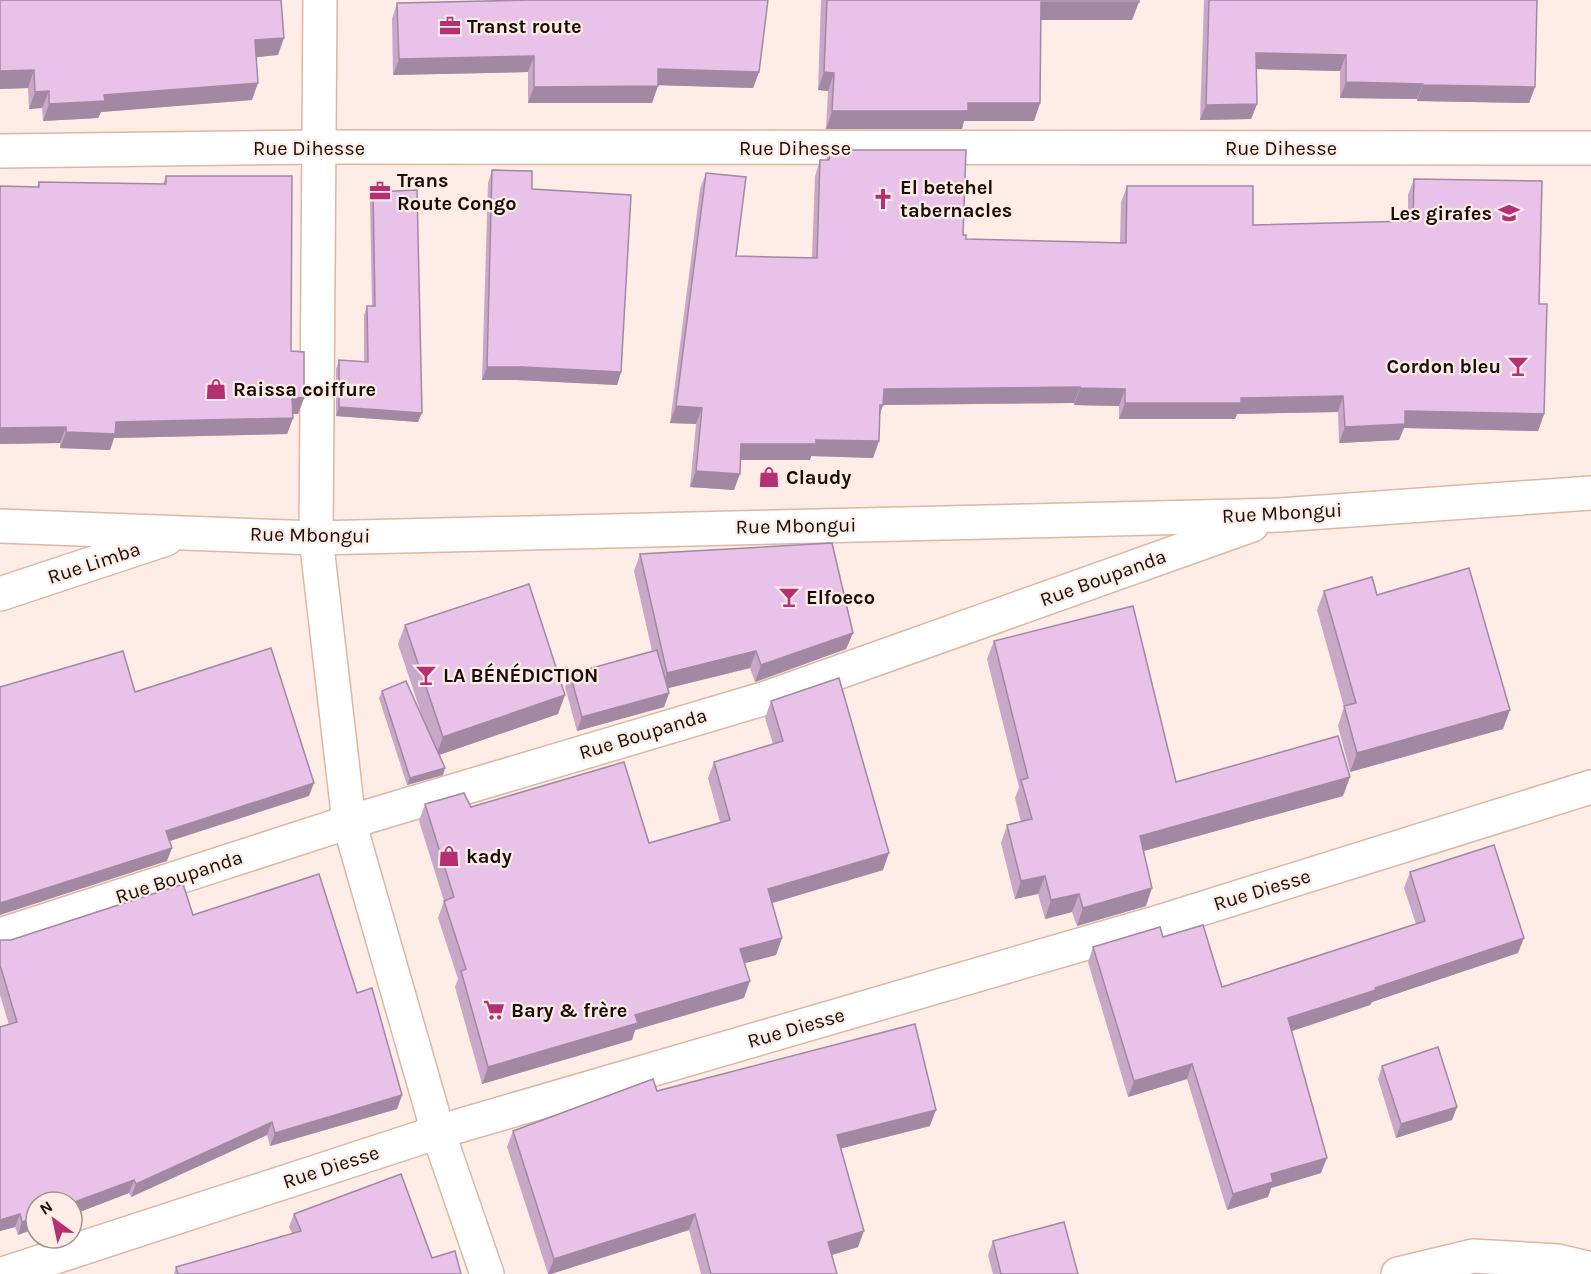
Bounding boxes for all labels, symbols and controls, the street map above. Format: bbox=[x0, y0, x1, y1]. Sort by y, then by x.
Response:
office icon: Transt route bbox=[438, 14, 462, 38]
place label: Transt route bbox=[467, 15, 582, 38]
street label: Rue Dihesse bbox=[253, 137, 365, 160]
street label: Rue Dihesse bbox=[739, 137, 851, 160]
street label: Rue Dihesse bbox=[1225, 137, 1337, 160]
place label: Trans Route Congo bbox=[397, 169, 517, 215]
place label: El betehel tabernacles bbox=[900, 176, 1012, 222]
office icon: Trans Route Congo bbox=[368, 179, 392, 203]
church icon: El betehel tabernacles bbox=[871, 187, 895, 211]
school or university icon: Les girafes bbox=[1497, 201, 1521, 225]
place label: Les girafes bbox=[1390, 202, 1492, 225]
bar icon: Cordon bleu bbox=[1506, 354, 1530, 378]
place label: Cordon bleu bbox=[1387, 355, 1501, 378]
shop icon: Raissa coiffure bbox=[204, 377, 228, 401]
place label: Raissa coiffure bbox=[233, 378, 376, 401]
shop icon: Claudy bbox=[757, 465, 781, 489]
place label: Claudy bbox=[786, 466, 851, 489]
street label: Rue Mbongui bbox=[1221, 498, 1343, 528]
street label: Rue Mbongui bbox=[736, 513, 856, 539]
street label: Rue Mbongui bbox=[250, 522, 370, 548]
street label: Rue Limba bbox=[45, 537, 143, 589]
street label: Rue Boupanda bbox=[1037, 545, 1169, 611]
bar icon: Elfoeco bbox=[777, 585, 801, 609]
place label: Elfoeco bbox=[806, 586, 875, 609]
place label: LA BÉNÉDICTION bbox=[443, 662, 598, 687]
bar icon: LA BÉNÉDICTION bbox=[414, 663, 438, 687]
street label: Rue Boupanda bbox=[576, 704, 710, 764]
shop icon: kady bbox=[437, 844, 461, 868]
place label: kady bbox=[466, 845, 512, 868]
street label: Rue Boupanda bbox=[112, 846, 246, 908]
street label: Rue Diesse bbox=[1211, 864, 1313, 916]
supermarket icon: Bary & frère bbox=[482, 998, 506, 1022]
place label: Bary & frère bbox=[511, 999, 627, 1022]
street label: Rue Diesse bbox=[745, 1003, 847, 1053]
street label: Rue Diesse bbox=[280, 1141, 382, 1193]
north arrow bbox=[24, 1190, 84, 1250]
text: N bbox=[36, 1197, 56, 1219]

